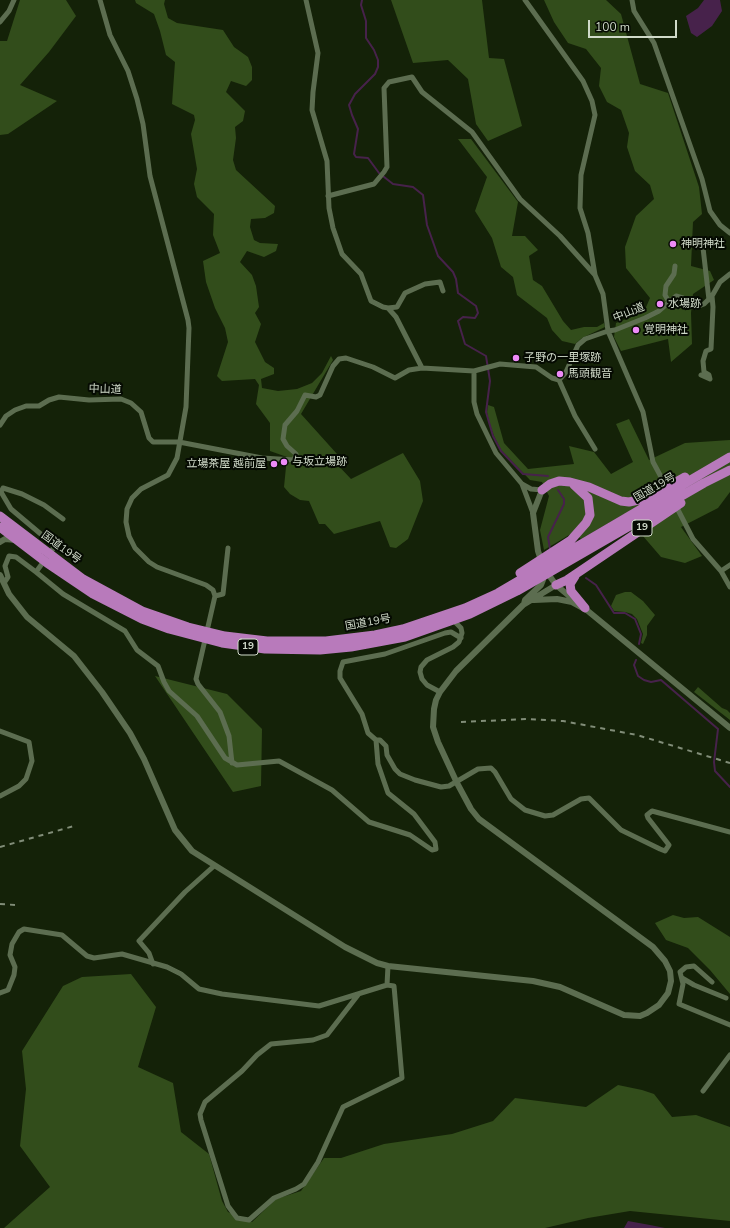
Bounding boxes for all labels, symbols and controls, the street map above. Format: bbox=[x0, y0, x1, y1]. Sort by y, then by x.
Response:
scale bar bbox=[590, 12, 679, 38]
text: 100 m bbox=[595, 19, 630, 35]
place label: 神明神社 bbox=[681, 237, 725, 251]
marker: 神明神社 bbox=[668, 239, 678, 249]
place label: 水場跡 bbox=[668, 297, 701, 311]
marker: 水場跡 bbox=[655, 299, 665, 309]
street label: 中山道 bbox=[611, 301, 647, 325]
place label: 覚明神社 bbox=[644, 323, 688, 337]
marker: 覚明神社 bbox=[631, 325, 641, 335]
place label: 子野の一里塚跡 bbox=[524, 351, 601, 365]
marker: 子野の一里塚跡 bbox=[511, 353, 521, 363]
place label: 馬頭観音 bbox=[568, 367, 612, 381]
marker: 馬頭観音 bbox=[555, 369, 565, 379]
street label: 中山道 bbox=[88, 383, 122, 397]
place label: 与坂立場跡 bbox=[292, 455, 347, 469]
place label: 立場茶屋 越前屋 bbox=[186, 457, 266, 471]
marker: 与坂立場跡 bbox=[279, 457, 289, 467]
marker: 立場茶屋 越前屋 bbox=[269, 459, 279, 469]
street label: 国道19号 bbox=[632, 471, 678, 505]
road number: 19 bbox=[632, 520, 652, 536]
street label: 国道19号 bbox=[38, 529, 84, 567]
street label: 国道19号 bbox=[344, 612, 392, 634]
road number: 19 bbox=[238, 639, 258, 655]

